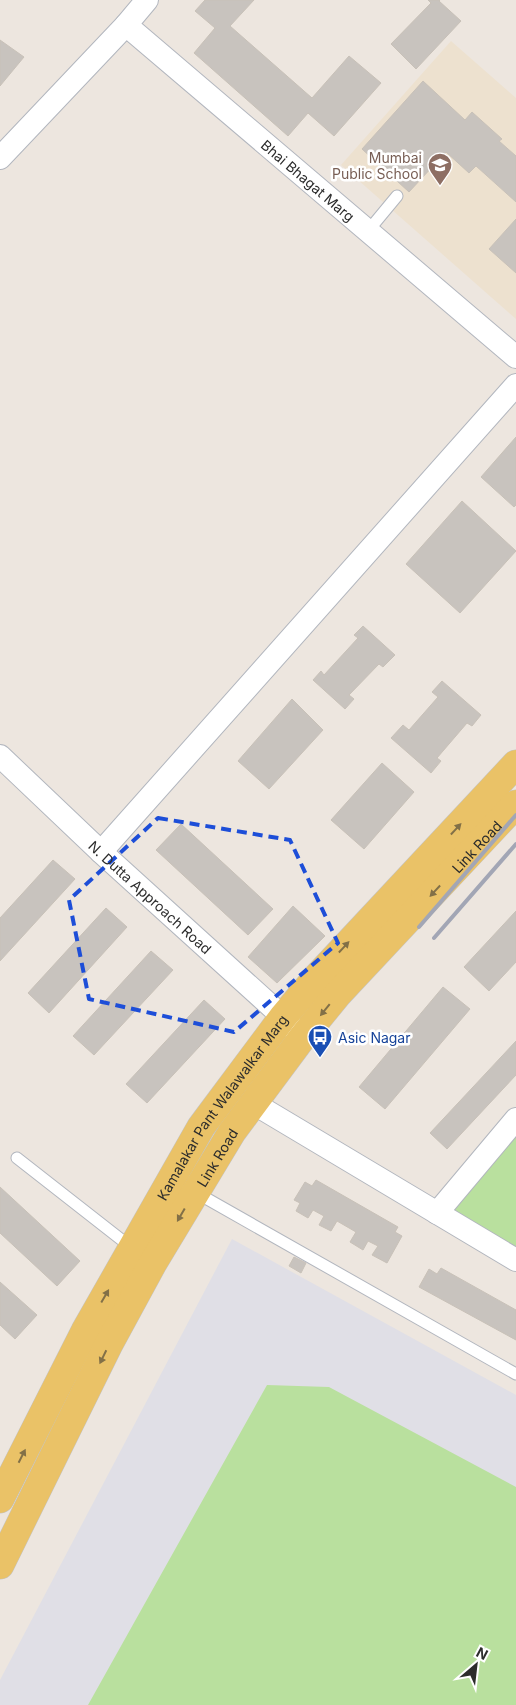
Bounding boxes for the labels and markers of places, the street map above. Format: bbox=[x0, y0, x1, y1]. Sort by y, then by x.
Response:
place label: Mumbai Public School bbox=[332, 149, 422, 182]
school or university icon: Mumbai Public School bbox=[427, 152, 453, 186]
bus stop icon: Asic Nagar bbox=[307, 1024, 333, 1058]
place label: Asic Nagar bbox=[338, 1029, 411, 1046]

